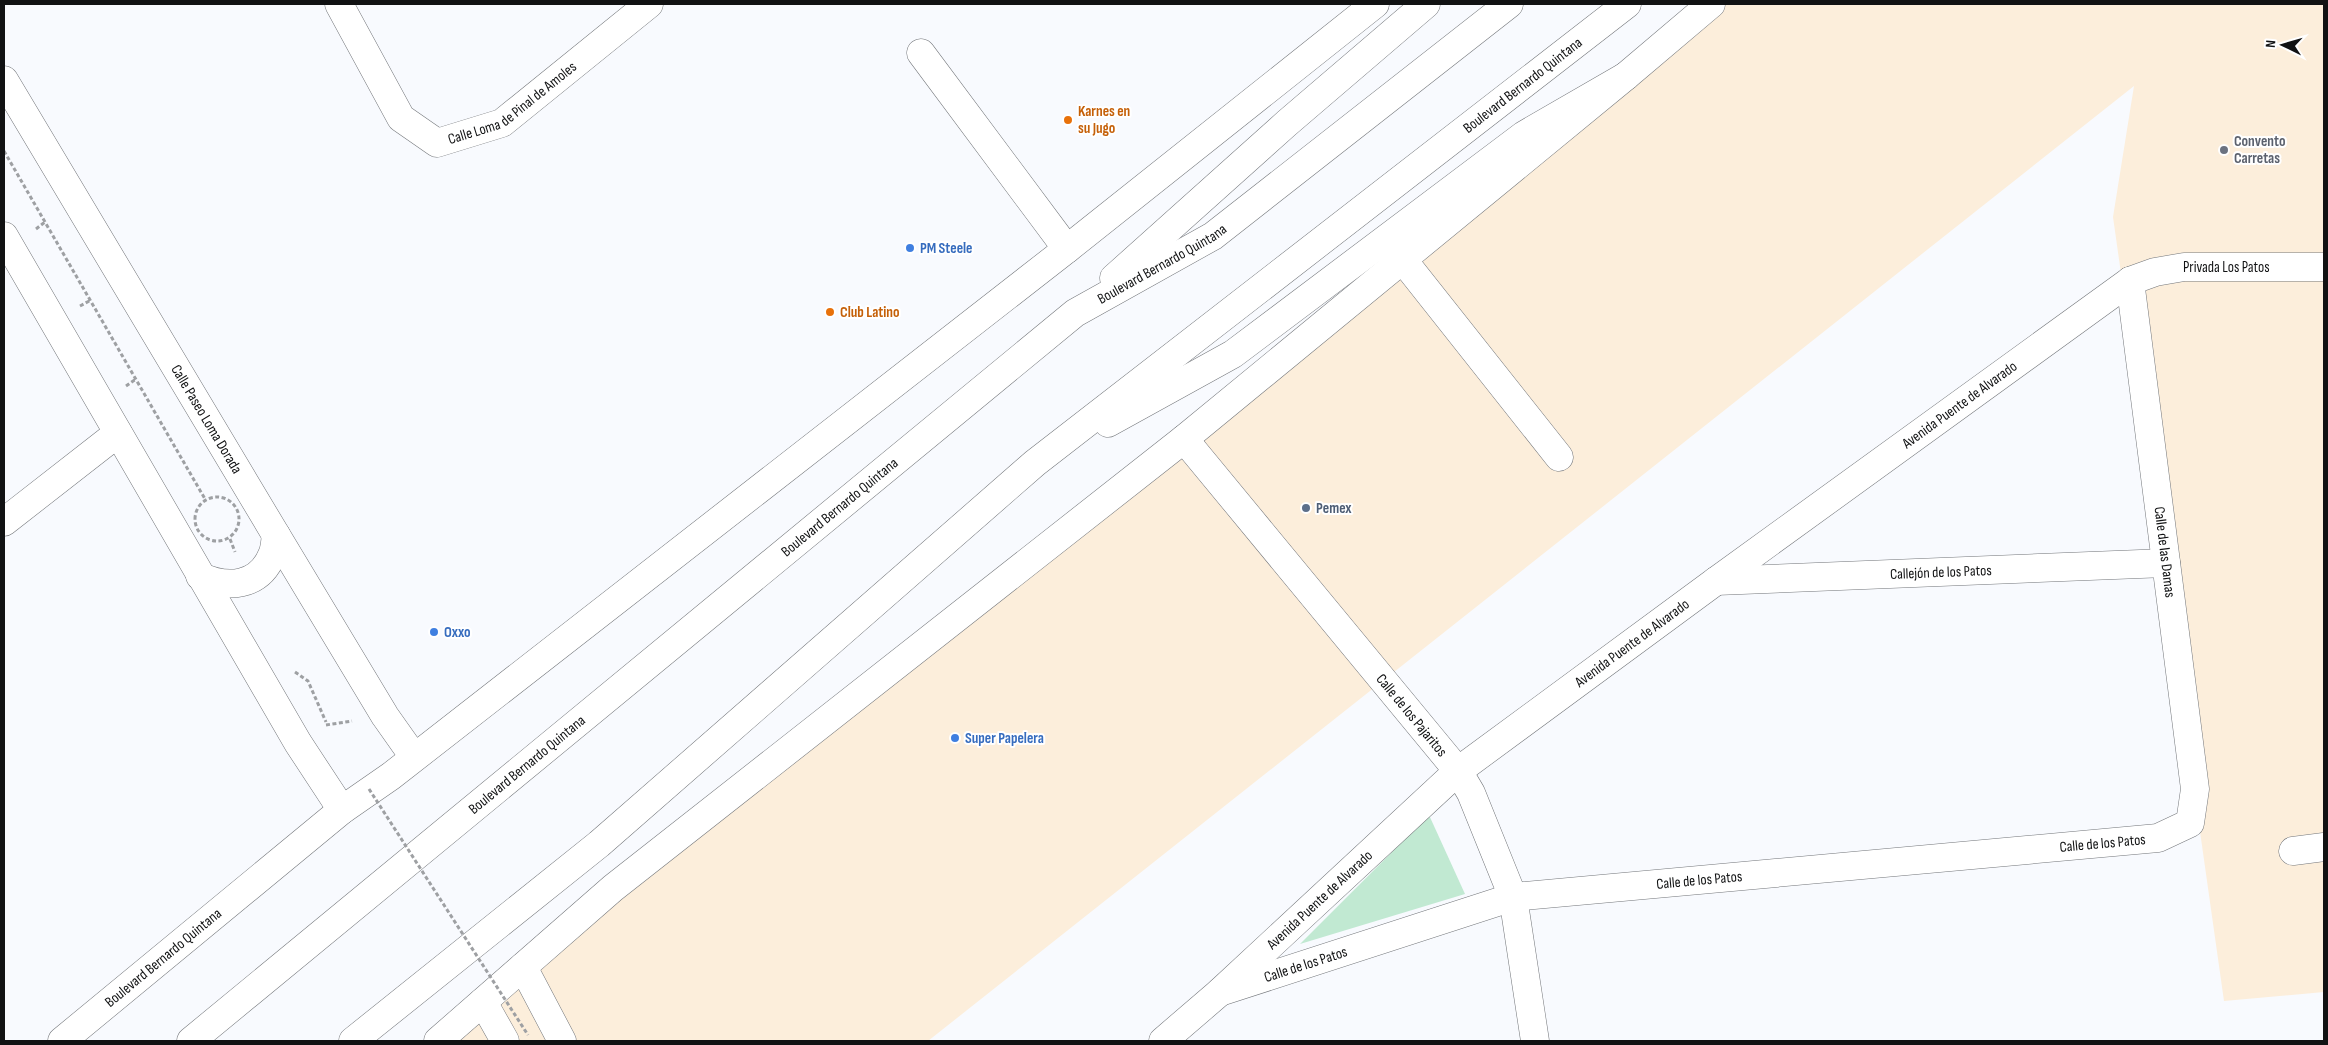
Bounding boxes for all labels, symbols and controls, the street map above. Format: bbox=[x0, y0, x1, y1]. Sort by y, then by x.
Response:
north arrow bbox=[2258, 20, 2308, 70]
street label: Boulevard Bernardo Quintana bbox=[1459, 33, 1586, 138]
text: N bbox=[2262, 39, 2279, 48]
street label: Calle Loma de Pinal de Amoles bbox=[446, 58, 580, 149]
place label: Karnes en su Jugo bbox=[1078, 102, 1130, 138]
marker: Karnes en su Jugo bbox=[1062, 114, 1074, 126]
place label: Convento Carretas bbox=[2234, 132, 2285, 168]
marker: Convento Carretas bbox=[2218, 144, 2230, 156]
street label: Boulevard Bernardo Quintana bbox=[1094, 220, 1231, 309]
place label: PM Steele bbox=[920, 239, 973, 258]
marker: PM Steele bbox=[904, 242, 916, 254]
street label: Privada Los Patos bbox=[2183, 258, 2270, 277]
place label: Club Latino bbox=[840, 303, 900, 322]
marker: Club Latino bbox=[824, 306, 836, 318]
street label: Avenida Puente de Alvarado bbox=[1898, 357, 2021, 454]
street label: Calle Paseo Loma Dorada bbox=[166, 361, 246, 477]
street label: Boulevard Bernardo Quintana bbox=[777, 454, 902, 561]
place label: Pemex bbox=[1316, 499, 1352, 518]
marker: Pemex bbox=[1300, 502, 1312, 514]
street label: Calle de las Damas bbox=[2149, 505, 2180, 599]
street label: Callejón de los Patos bbox=[1890, 561, 1992, 584]
street label: Avenida Puente de Alvarado bbox=[1570, 595, 1693, 692]
place label: Oxxo bbox=[444, 623, 471, 642]
marker: Oxxo bbox=[428, 626, 440, 638]
street label: Calle de los Pajaritos bbox=[1372, 670, 1451, 761]
street label: Boulevard Bernardo Quintana bbox=[465, 711, 590, 819]
place label: Super Papelera bbox=[965, 729, 1044, 748]
marker: Super Papelera bbox=[949, 732, 961, 744]
street label: Calle de los Patos bbox=[2059, 830, 2146, 857]
street label: Avenida Puente de Alvarado bbox=[1262, 846, 1377, 954]
street label: Calle de los Patos bbox=[1655, 867, 1743, 894]
street label: Boulevard Bernardo Quintana bbox=[101, 904, 226, 1012]
street label: Calle de los Patos bbox=[1262, 942, 1350, 987]

